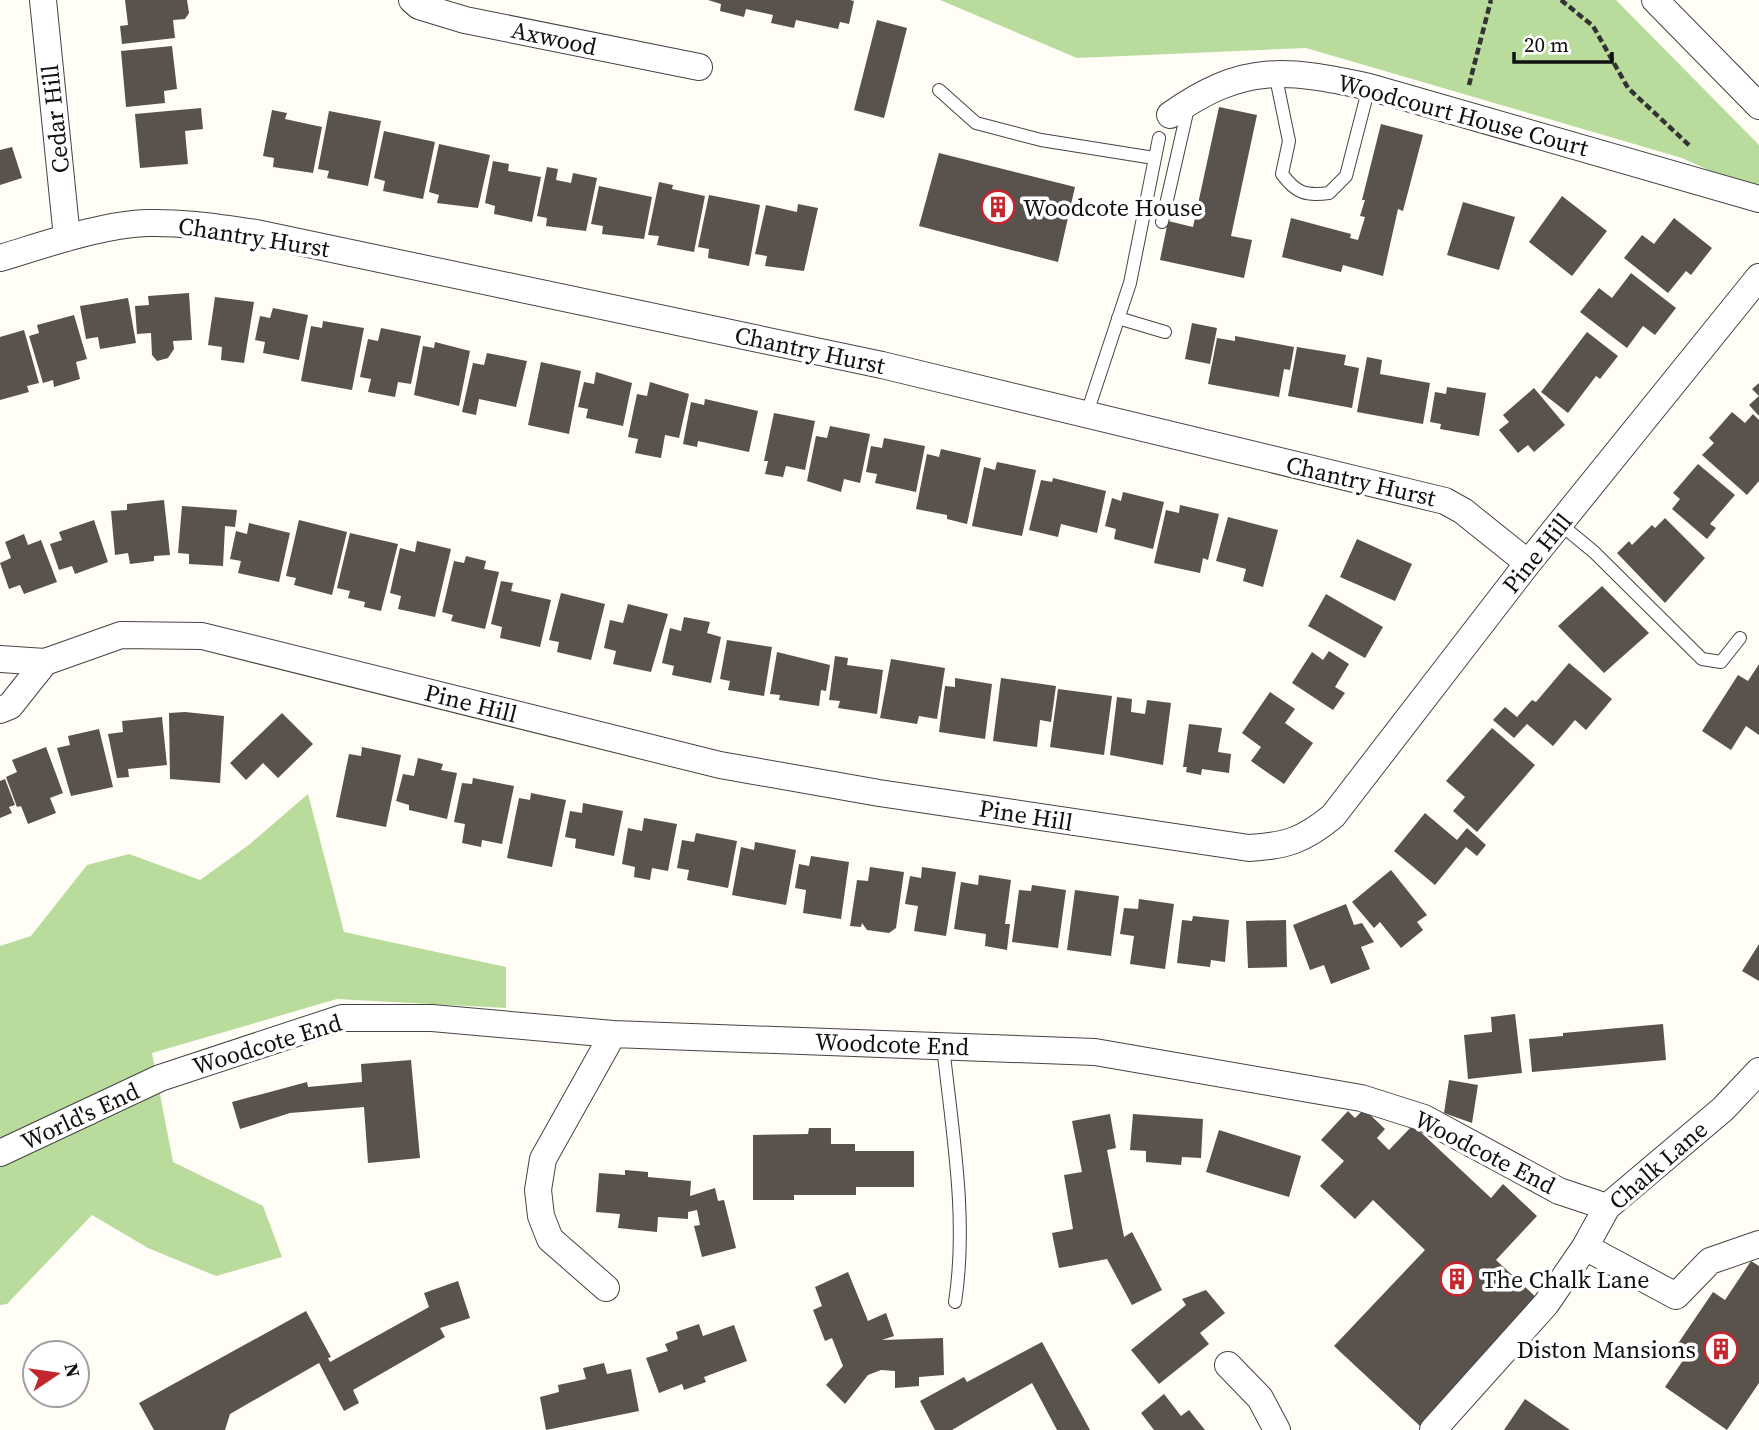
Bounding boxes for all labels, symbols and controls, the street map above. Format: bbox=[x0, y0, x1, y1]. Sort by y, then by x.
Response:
street label: Axwood bbox=[508, 13, 600, 63]
scale bar bbox=[1514, 21, 1612, 65]
text: 20 m bbox=[1524, 30, 1569, 59]
street label: Cedar Hill bbox=[33, 63, 77, 175]
street label: Woodcourt House Court bbox=[1334, 66, 1592, 164]
building icon: Woodcote House bbox=[979, 188, 1017, 226]
place label: Woodcote House bbox=[1023, 191, 1203, 224]
street label: Chantry Hurst bbox=[176, 209, 332, 265]
street label: Chantry Hurst bbox=[732, 318, 888, 382]
street label: Chantry Hurst bbox=[1283, 448, 1439, 514]
street label: Pine Hill bbox=[1495, 506, 1579, 600]
street label: Pine Hill bbox=[421, 676, 521, 730]
street label: Pine Hill bbox=[977, 791, 1075, 839]
street label: Woodcote End bbox=[188, 1006, 346, 1082]
street label: Woodcote End bbox=[814, 1025, 970, 1063]
street label: World's End bbox=[15, 1074, 145, 1158]
street label: Woodcote End bbox=[1409, 1102, 1562, 1202]
street label: Chalk Lane bbox=[1602, 1113, 1714, 1217]
building icon: The Chalk Lane bbox=[1438, 1260, 1476, 1298]
place label: The Chalk Lane bbox=[1482, 1263, 1650, 1296]
building icon: Diston Mansions bbox=[1702, 1330, 1740, 1368]
place label: Diston Mansions bbox=[1517, 1333, 1696, 1366]
north arrow bbox=[21, 1339, 91, 1409]
text: N bbox=[58, 1361, 87, 1380]

